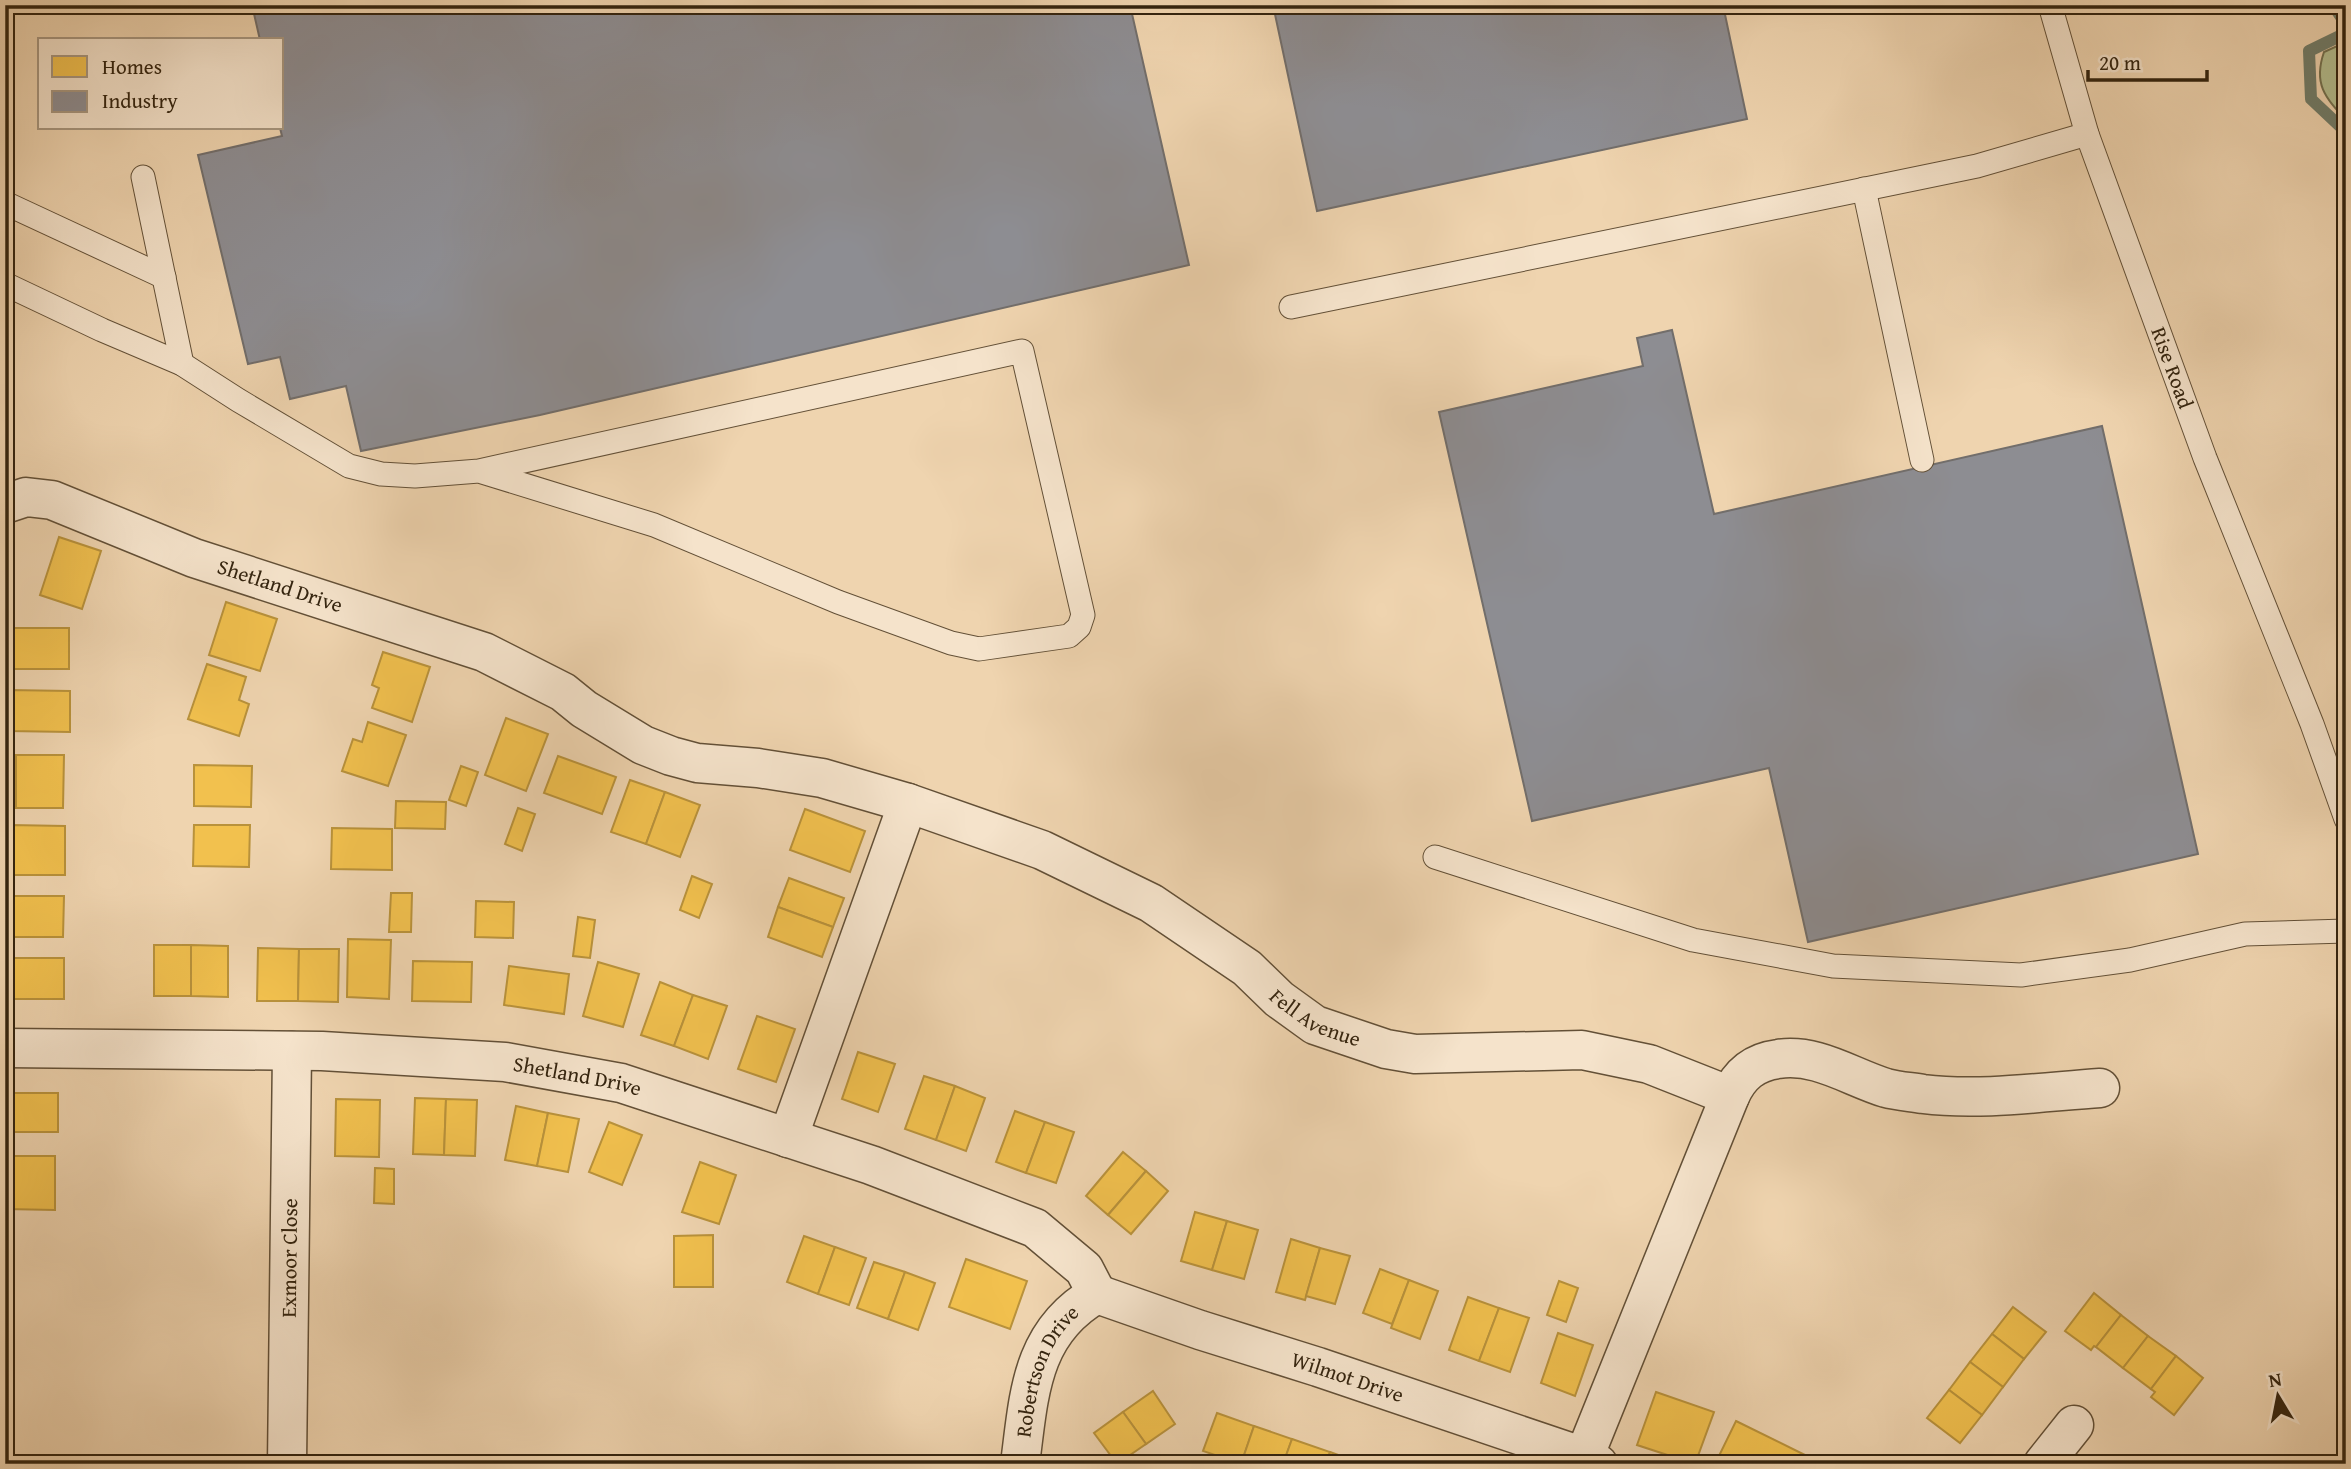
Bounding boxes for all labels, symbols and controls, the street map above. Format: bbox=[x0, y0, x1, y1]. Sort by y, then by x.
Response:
legend bbox=[38, 38, 284, 130]
scale bar bbox=[2088, 38, 2208, 82]
text: 20 m bbox=[2099, 47, 2141, 78]
text: Homes bbox=[102, 51, 162, 82]
text: Industry bbox=[102, 85, 178, 116]
street label: Rise Road bbox=[2144, 322, 2202, 413]
street label: Shetland Drive bbox=[213, 551, 347, 620]
street label: Fell Avenue bbox=[1262, 981, 1365, 1054]
street label: Shetland Drive bbox=[511, 1048, 646, 1104]
street label: Exmoor Close bbox=[273, 1198, 305, 1318]
street label: Robertson Drive bbox=[1007, 1297, 1086, 1439]
street label: Wilmot Drive bbox=[1288, 1344, 1408, 1410]
north arrow bbox=[2242, 1360, 2312, 1430]
text: N bbox=[2266, 1364, 2284, 1394]

